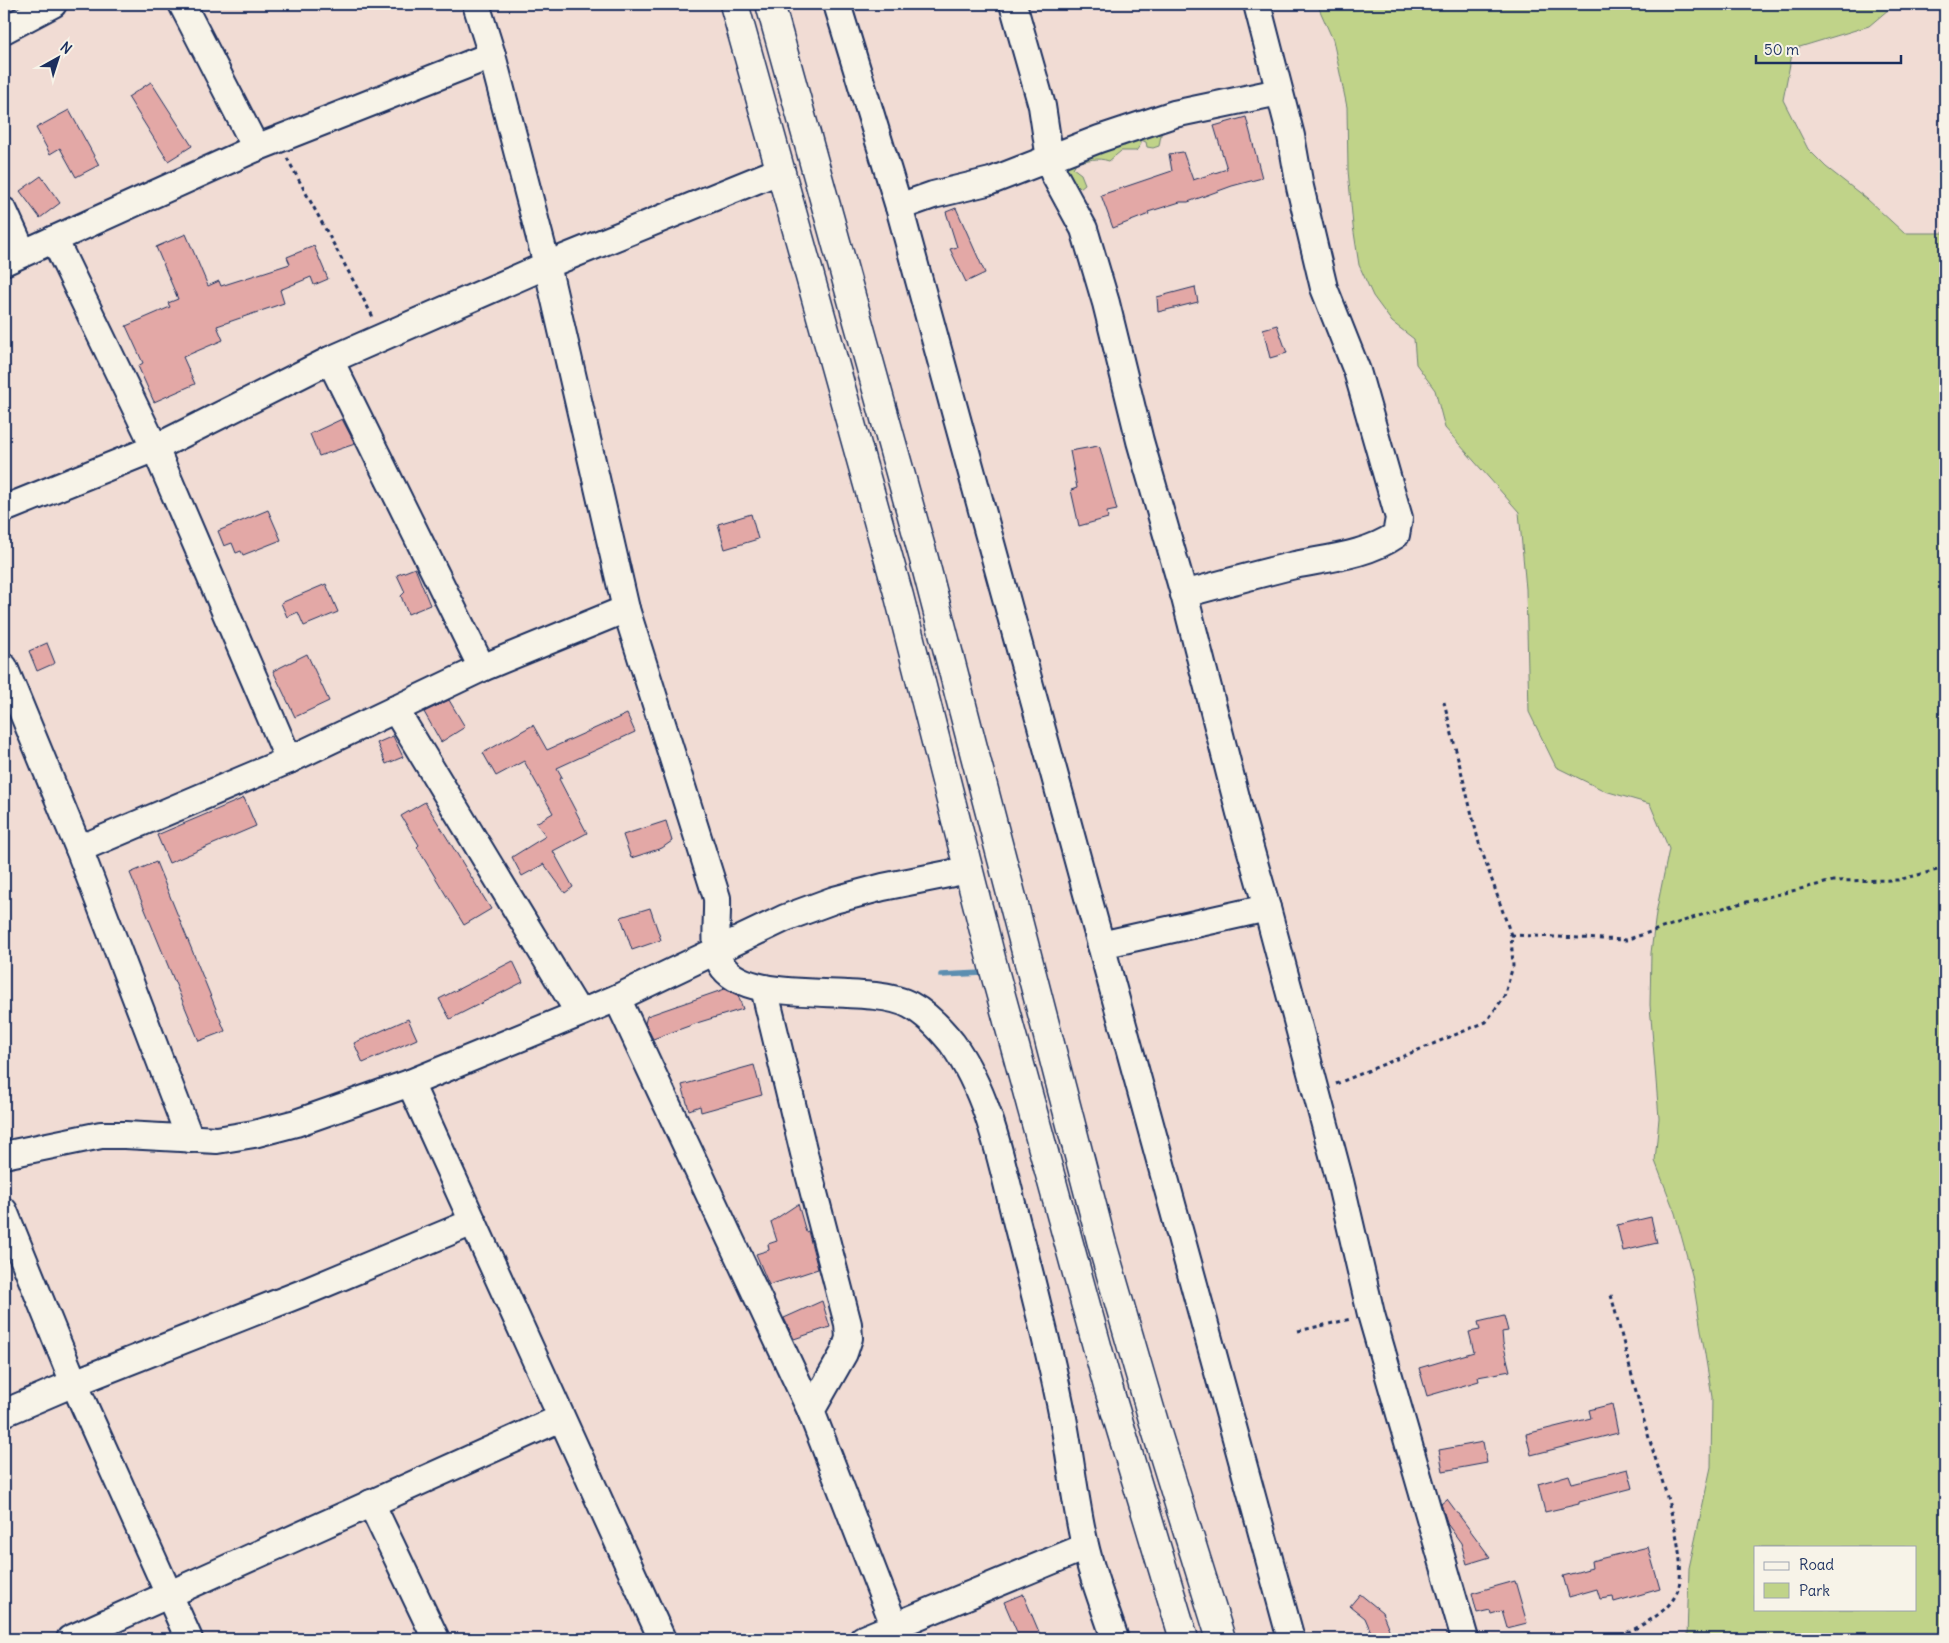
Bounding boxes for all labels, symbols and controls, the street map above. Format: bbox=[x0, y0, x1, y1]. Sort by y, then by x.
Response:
north arrow bbox=[32, 32, 82, 82]
scale bar bbox=[1756, 32, 1902, 64]
text: N bbox=[57, 38, 76, 58]
text: 50 m bbox=[1764, 40, 1799, 59]
legend bbox=[1754, 1546, 1916, 1610]
text: Road bbox=[1799, 1555, 1834, 1574]
text: Park bbox=[1799, 1581, 1830, 1600]

